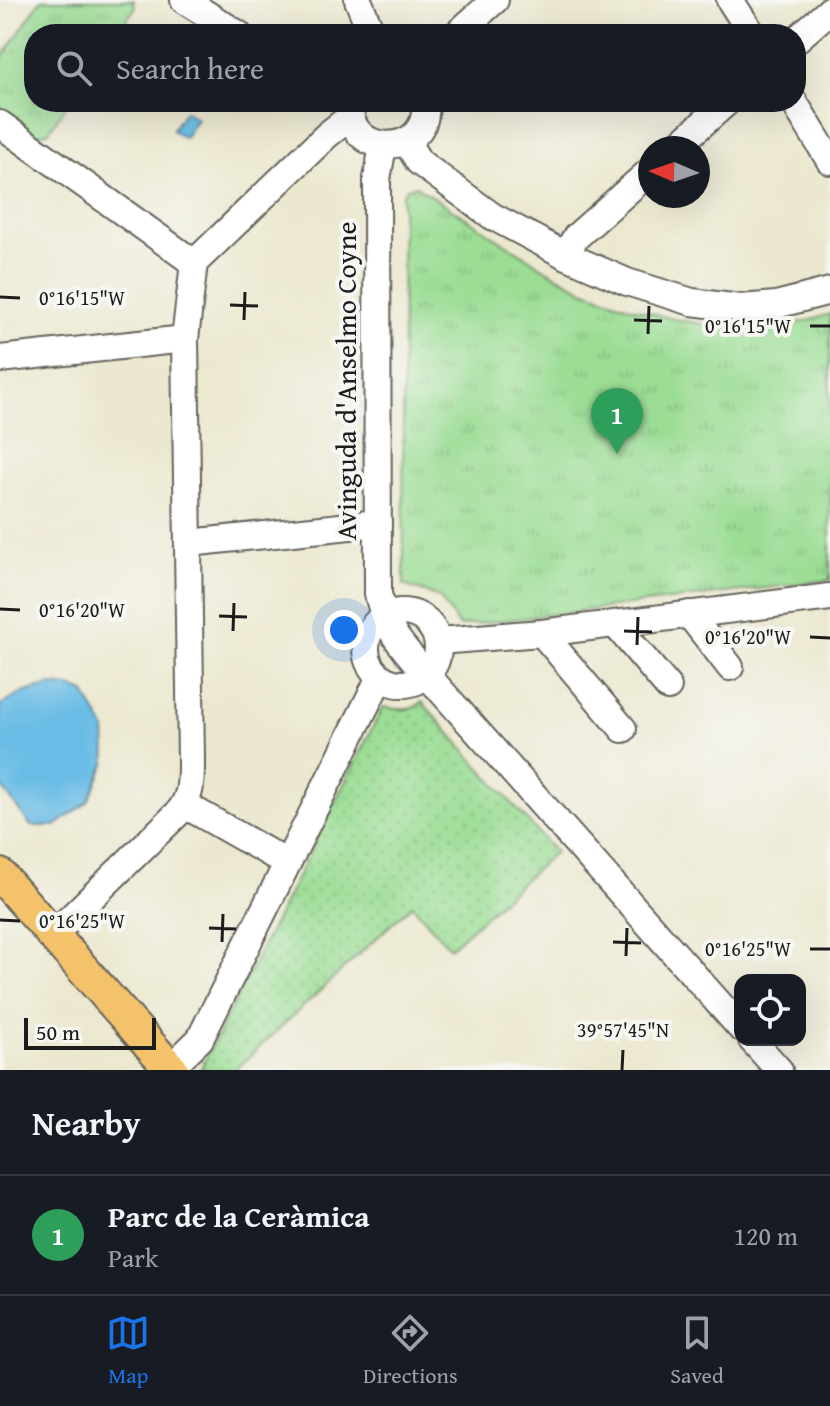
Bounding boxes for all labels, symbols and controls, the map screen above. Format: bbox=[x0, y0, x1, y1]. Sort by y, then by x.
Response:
search box bbox=[24, 24, 806, 112]
icon: search bbox=[52, 46, 96, 90]
text: Search here bbox=[116, 46, 264, 90]
north arrow bbox=[638, 136, 710, 208]
street label: Avinguda d'Anselmo Coyne bbox=[325, 221, 366, 541]
text: 0°16'15"W bbox=[39, 283, 125, 312]
text: 0°16'15"W bbox=[705, 311, 791, 340]
pin: 1 bbox=[591, 388, 643, 454]
text: 0°16'20"W bbox=[39, 595, 125, 624]
your location bbox=[324, 610, 364, 650]
text: 0°16'20"W bbox=[705, 622, 791, 651]
text: 0°16'25"W bbox=[39, 906, 125, 935]
text: 0°16'25"W bbox=[705, 934, 791, 963]
map controls bbox=[734, 974, 806, 1046]
button: locate bbox=[734, 974, 806, 1046]
scale bar bbox=[24, 1014, 156, 1050]
text: 39°57'45"N bbox=[577, 1015, 669, 1044]
text: 50 m bbox=[36, 1016, 80, 1048]
text: Nearby bbox=[32, 1098, 141, 1147]
text: Parc de la Ceràmica bbox=[108, 1194, 370, 1238]
text: 1 bbox=[51, 1216, 65, 1255]
text: 120 m bbox=[733, 1216, 798, 1255]
text: Park bbox=[108, 1238, 158, 1277]
tab: Map bbox=[106, 1311, 150, 1391]
tab: Directions bbox=[363, 1311, 458, 1391]
tab: Saved bbox=[670, 1311, 724, 1391]

